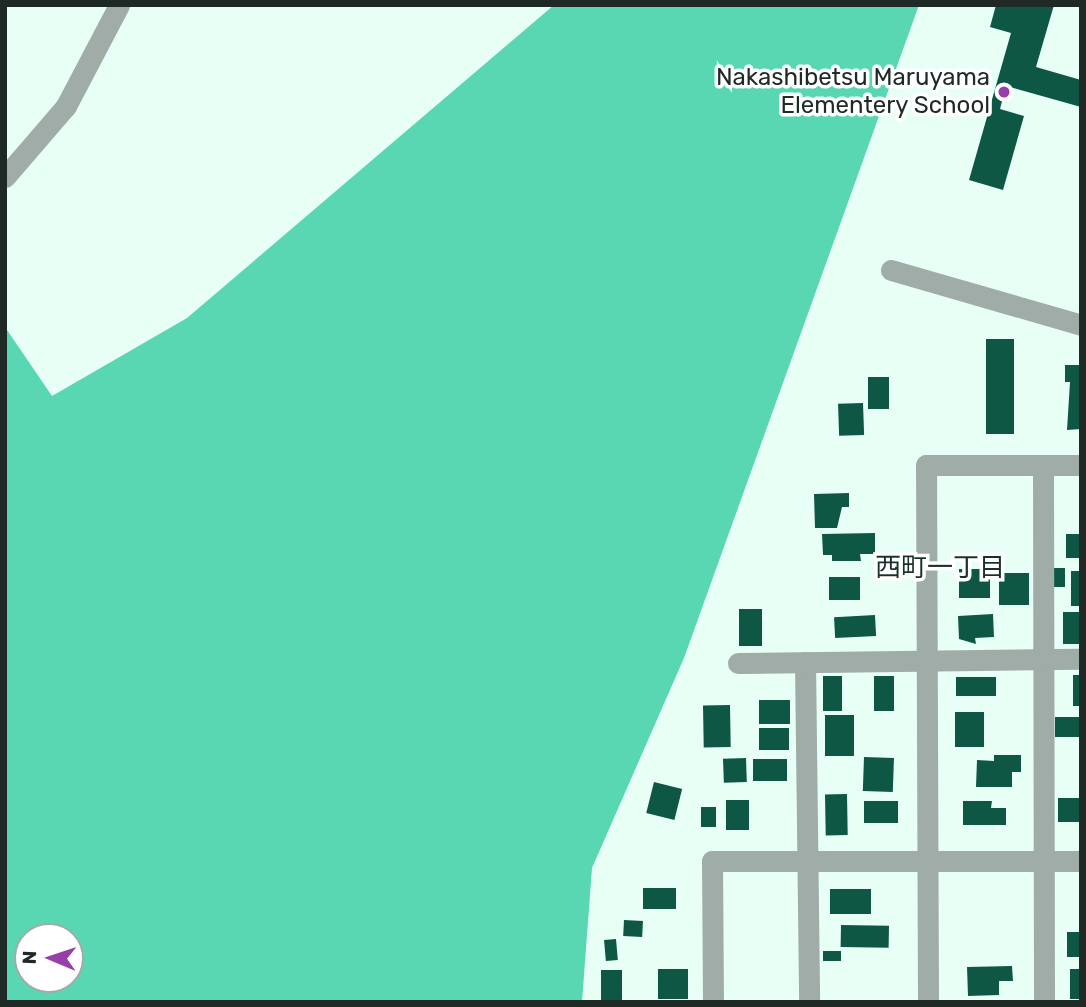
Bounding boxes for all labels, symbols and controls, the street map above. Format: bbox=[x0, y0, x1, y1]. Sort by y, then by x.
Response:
place label: Nakashibetsu Maruyama Elementery School bbox=[716, 64, 990, 120]
marker: Nakashibetsu Maruyama Elementery School bbox=[996, 84, 1012, 100]
district label: 西町一丁目 bbox=[875, 552, 1005, 584]
north arrow bbox=[14, 923, 84, 993]
text: N bbox=[18, 950, 41, 965]

